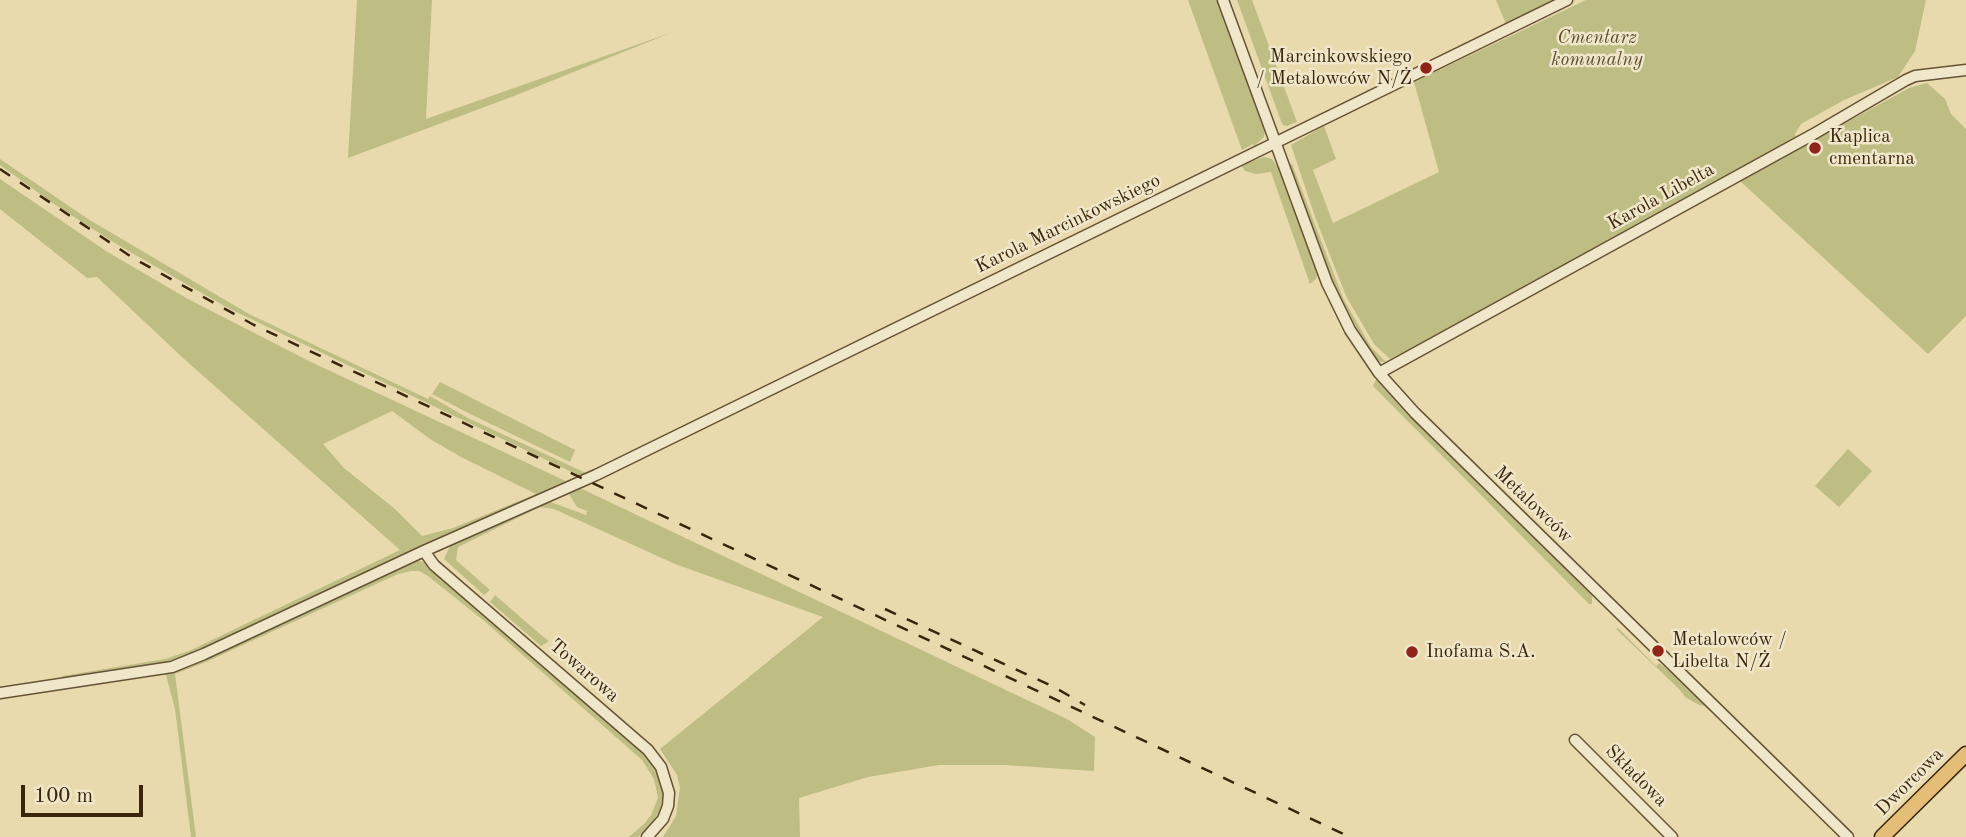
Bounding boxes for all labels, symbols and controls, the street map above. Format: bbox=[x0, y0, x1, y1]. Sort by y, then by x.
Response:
park label: Cmentarz komunalny bbox=[1551, 27, 1643, 71]
place label: Marcinkowskiego / Metalowców N/Ż bbox=[1256, 46, 1412, 90]
marker: Marcinkowskiego / Metalowców N/Ż bbox=[1418, 60, 1434, 76]
place label: Kaplica cmentarna bbox=[1829, 126, 1915, 170]
marker: Kaplica cmentarna bbox=[1807, 140, 1823, 156]
street label: Karola Libelta bbox=[1604, 158, 1718, 236]
street label: Karola Marcinkowskiego bbox=[972, 169, 1164, 279]
street label: Metalowców bbox=[1489, 462, 1577, 548]
place label: Metalowców / Libelta N/Ż bbox=[1672, 629, 1787, 673]
street label: Towarowa bbox=[544, 634, 624, 708]
place label: Inofama S.A. bbox=[1426, 641, 1536, 663]
marker: Metalowców / Libelta N/Ż bbox=[1650, 643, 1666, 659]
marker: Inofama S.A. bbox=[1404, 644, 1420, 660]
street label: Składowa bbox=[1600, 740, 1672, 812]
street label: Dworcowa bbox=[1871, 743, 1949, 821]
scale bar bbox=[24, 770, 147, 814]
text: 100 m bbox=[34, 786, 93, 807]

